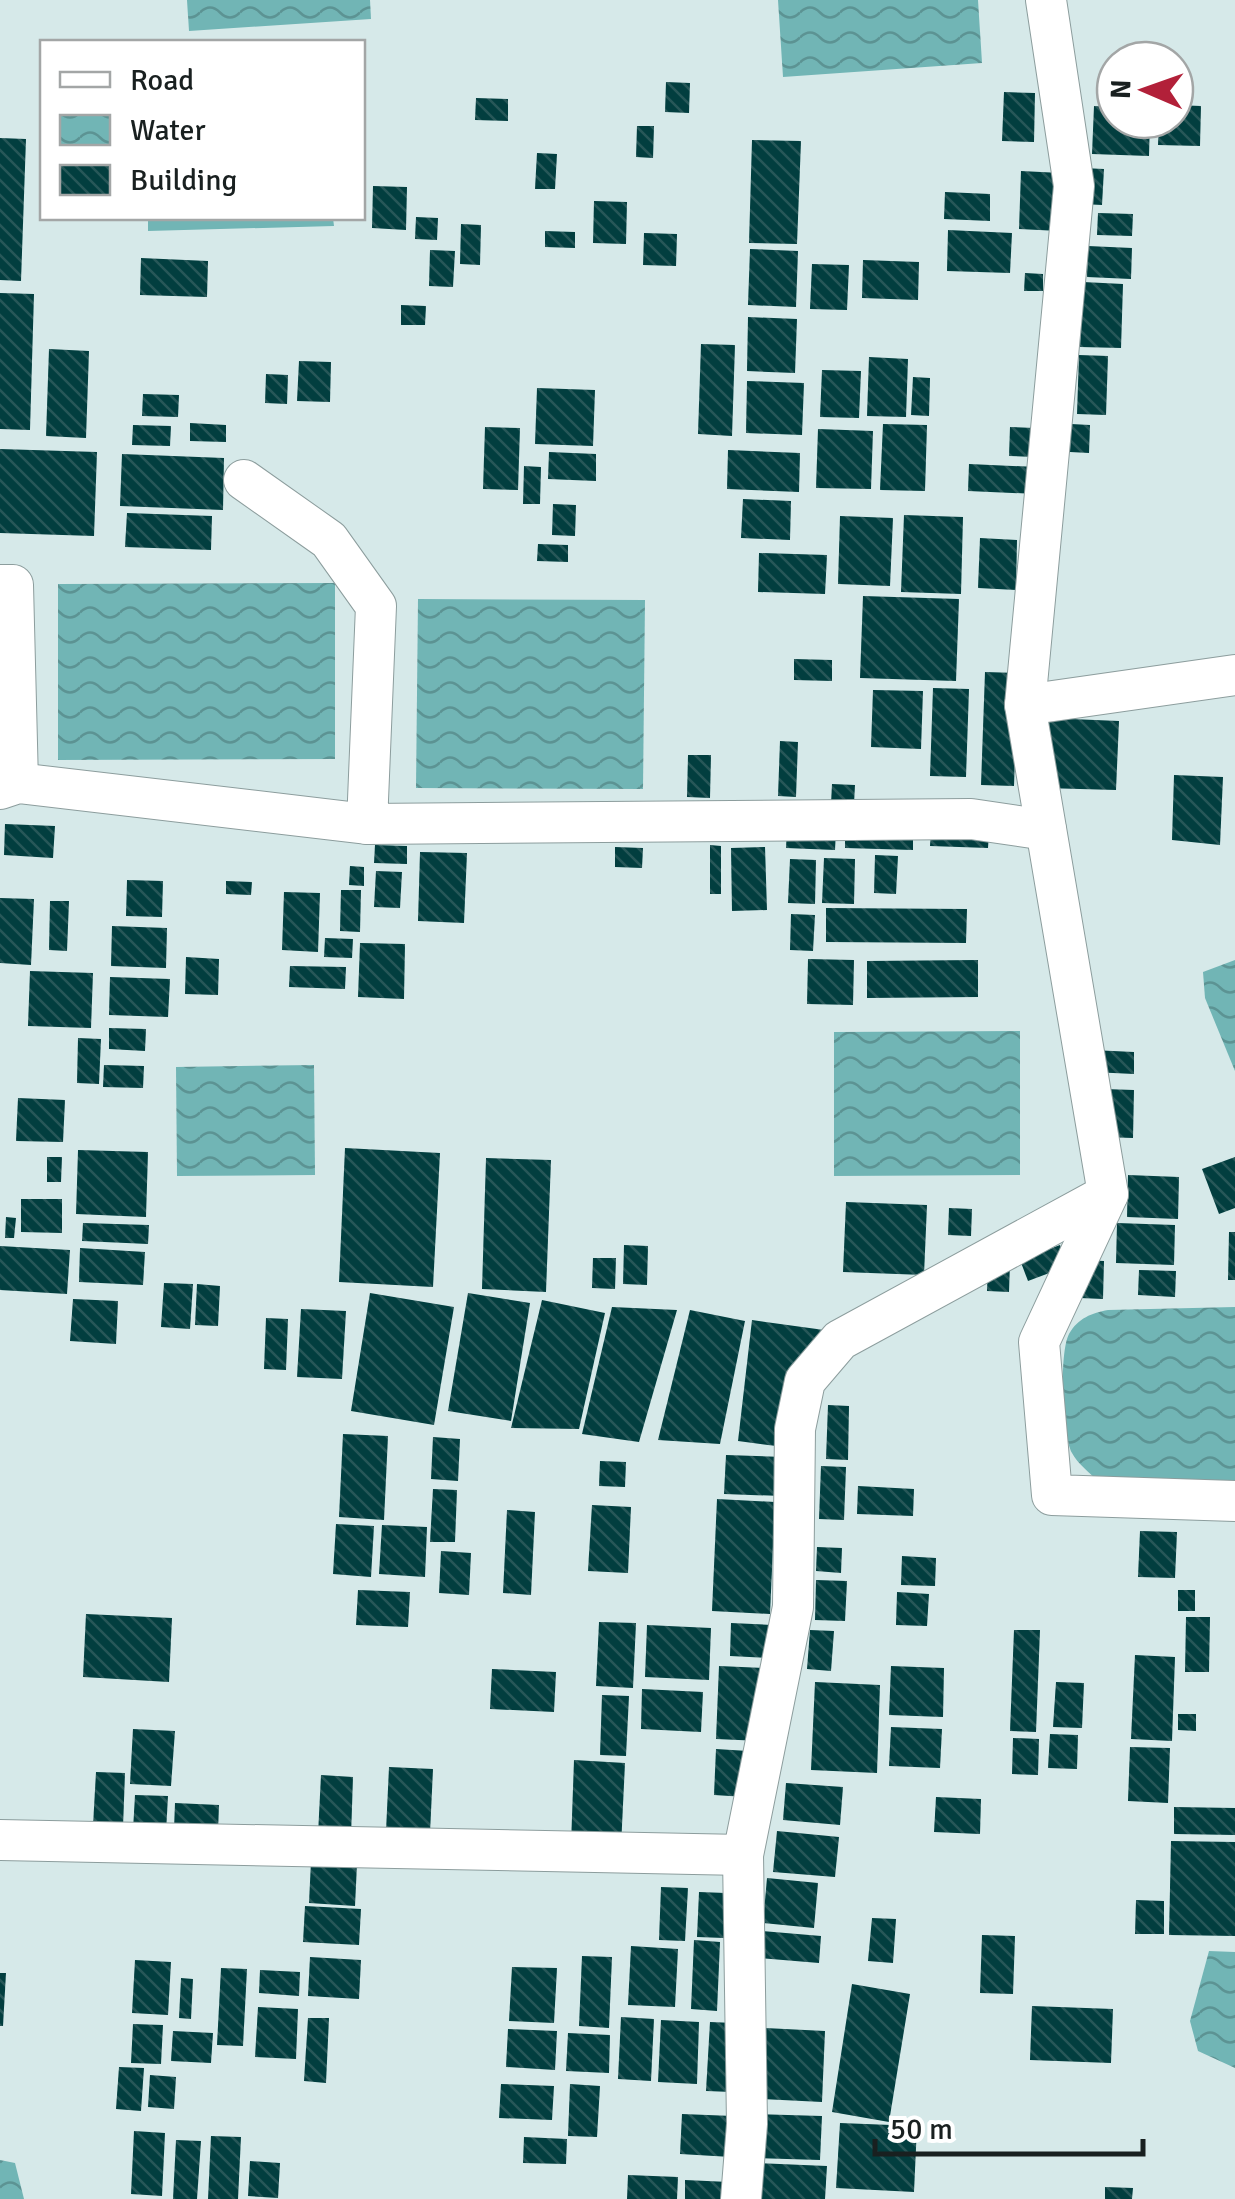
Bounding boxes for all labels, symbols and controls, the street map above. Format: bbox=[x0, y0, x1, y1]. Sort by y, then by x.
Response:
legend bbox=[40, 40, 365, 220]
north arrow bbox=[1095, 40, 1195, 140]
text: Road bbox=[130, 62, 194, 99]
text: N bbox=[1104, 79, 1138, 99]
text: Water bbox=[130, 112, 206, 149]
text: Building bbox=[130, 162, 237, 199]
scale bar bbox=[875, 2094, 1142, 2156]
text: 50 m bbox=[890, 2111, 953, 2148]

